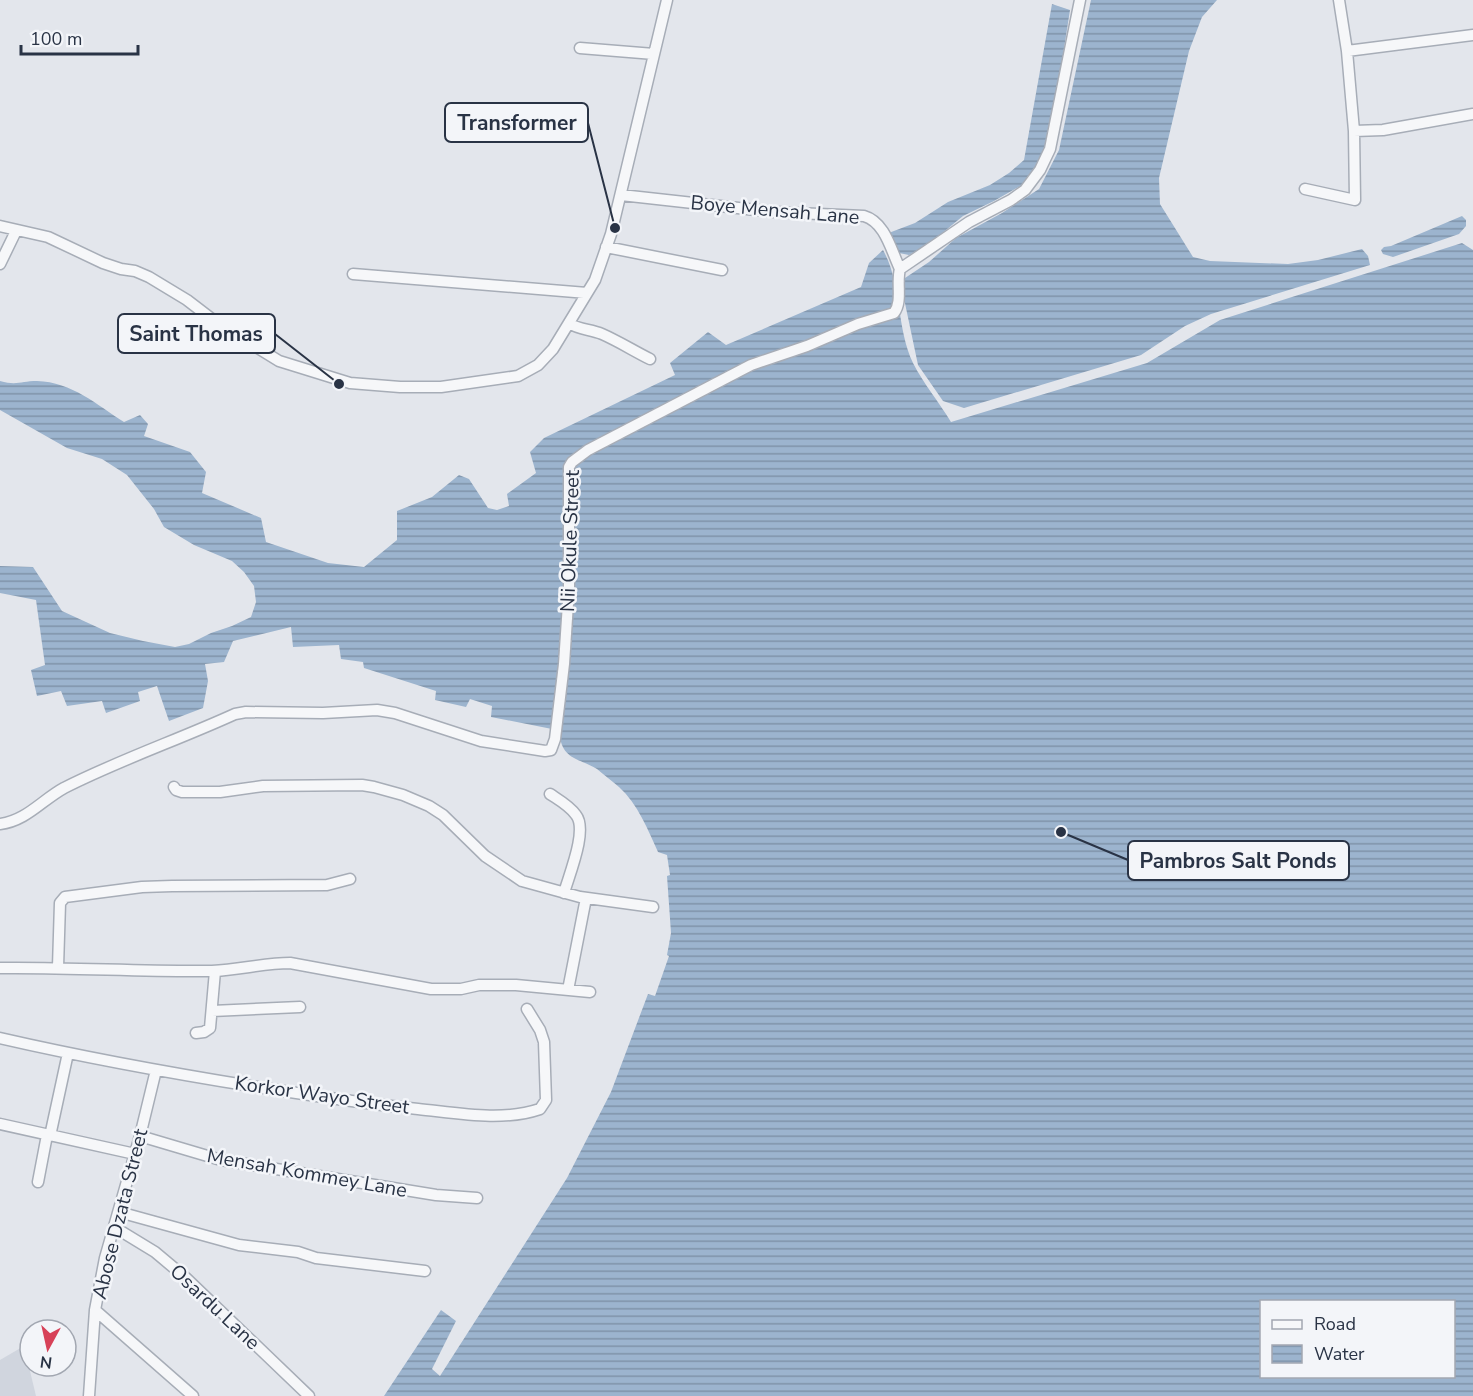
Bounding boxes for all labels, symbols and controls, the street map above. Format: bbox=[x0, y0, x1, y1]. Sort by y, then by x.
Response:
scale bar bbox=[21, 18, 138, 56]
text: 100 m bbox=[30, 27, 82, 51]
callout: Transformer bbox=[445, 103, 588, 142]
text: Transformer bbox=[457, 109, 577, 137]
street label: Boye Mensah Lane bbox=[689, 189, 861, 231]
callout: Saint Thomas bbox=[118, 314, 275, 353]
text: Saint Thomas bbox=[129, 320, 263, 348]
street label: Nii Okule Street bbox=[554, 469, 586, 612]
callout: Pambros Salt Ponds bbox=[1128, 841, 1349, 880]
text: Pambros Salt Ponds bbox=[1139, 847, 1337, 875]
street label: Korkor Wayo Street bbox=[233, 1069, 412, 1121]
street label: Abose Dzata Street bbox=[86, 1125, 154, 1302]
street label: Mensah Kommey Lane bbox=[205, 1142, 409, 1204]
street label: Osardu Lane bbox=[164, 1258, 266, 1356]
legend bbox=[1260, 1300, 1455, 1378]
text: Road bbox=[1314, 1312, 1356, 1336]
north arrow bbox=[18, 1318, 78, 1378]
text: Water bbox=[1314, 1342, 1365, 1366]
text: N bbox=[39, 1350, 54, 1374]

